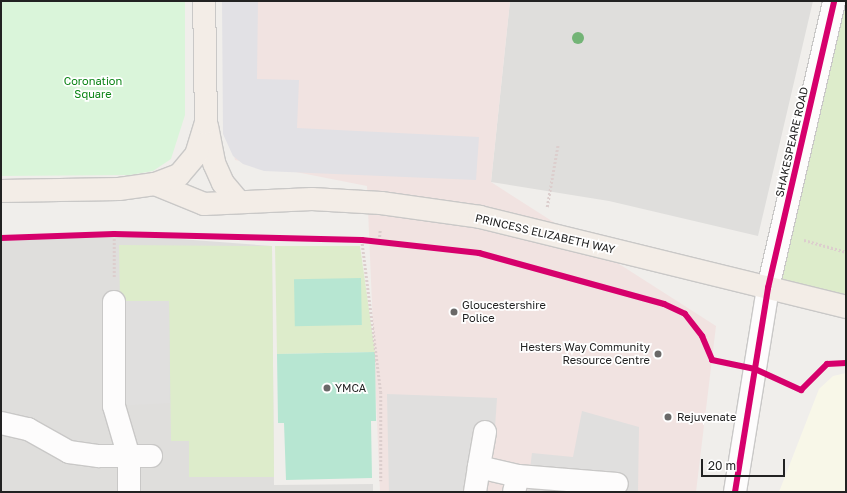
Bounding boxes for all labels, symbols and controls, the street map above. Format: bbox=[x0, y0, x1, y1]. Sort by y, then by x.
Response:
park label: Coronation Square bbox=[64, 75, 122, 101]
street label: SHAKESPEARE ROAD bbox=[773, 86, 811, 198]
street label: PRINCESS ELIZABETH WAY bbox=[474, 211, 616, 257]
place label: Gloucestershire Police bbox=[462, 299, 546, 325]
marker: Gloucestershire Police bbox=[449, 307, 459, 317]
place label: Hesters Way Community Resource Centre bbox=[520, 341, 650, 367]
marker: Hesters Way Community Resource Centre bbox=[653, 349, 663, 359]
place label: YMCA bbox=[335, 381, 366, 395]
marker: YMCA bbox=[322, 383, 332, 393]
place label: Rejuvenate bbox=[677, 410, 736, 424]
marker: Rejuvenate bbox=[662, 411, 674, 423]
scale bar bbox=[703, 451, 787, 477]
text: 20 m bbox=[708, 458, 736, 473]

